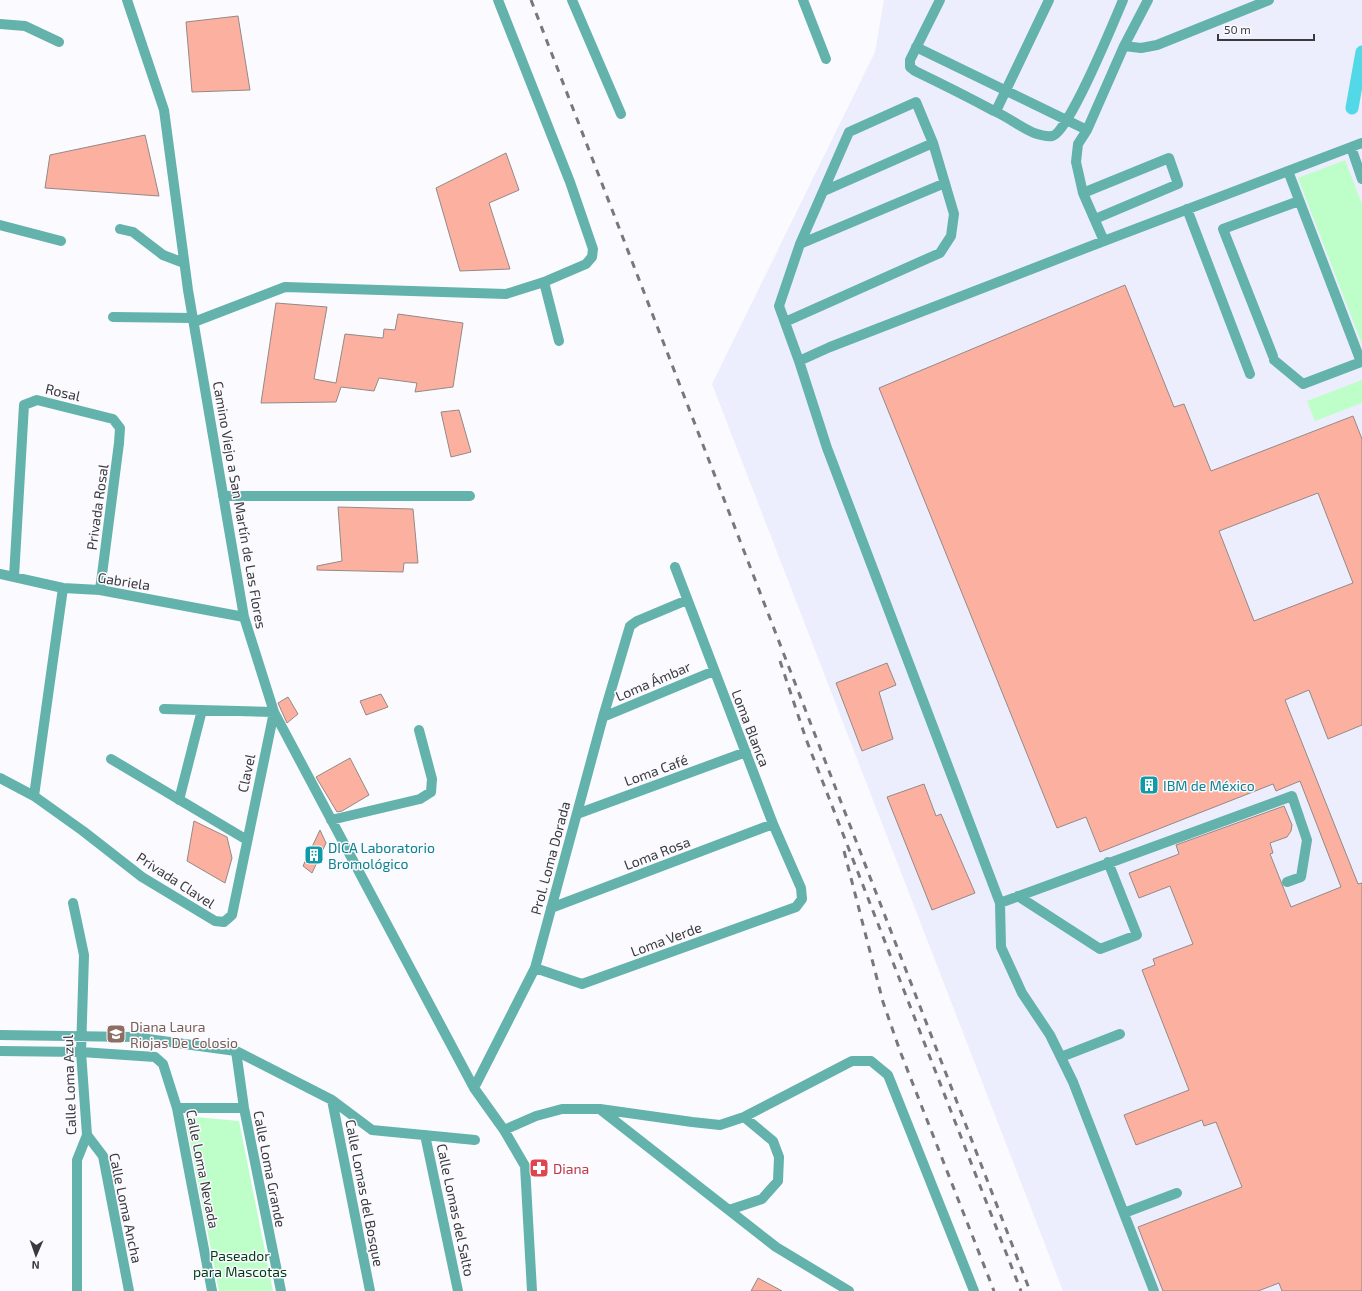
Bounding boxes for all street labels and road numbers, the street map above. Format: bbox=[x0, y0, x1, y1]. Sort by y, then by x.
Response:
street label: Rosal bbox=[44, 380, 83, 404]
street label: Camino Viejo a San Martín de Las Flores bbox=[210, 380, 270, 630]
street label: Privada Rosal bbox=[83, 462, 112, 551]
street label: Gabriela bbox=[97, 568, 151, 594]
street label: Loma Ámbar bbox=[613, 657, 694, 704]
street label: Loma Blanca bbox=[728, 687, 774, 769]
street label: Clavel bbox=[234, 751, 259, 794]
street label: Loma Café bbox=[622, 751, 690, 789]
street label: Prol. Loma Dorada bbox=[527, 799, 573, 917]
street label: Loma Rosa bbox=[621, 833, 693, 873]
street label: Privada Clavel bbox=[134, 848, 219, 912]
street label: Loma Verde bbox=[628, 918, 704, 960]
street label: Calle Loma Azul bbox=[59, 1034, 79, 1136]
street label: Calle Loma Nevada bbox=[183, 1108, 223, 1230]
street label: Calle Loma Grande bbox=[250, 1109, 290, 1229]
street label: Calle Lomas del Bosque bbox=[342, 1118, 388, 1268]
street label: Calle Lomas del Salto bbox=[434, 1142, 478, 1278]
street label: Calle Loma Ancha bbox=[106, 1151, 146, 1265]

